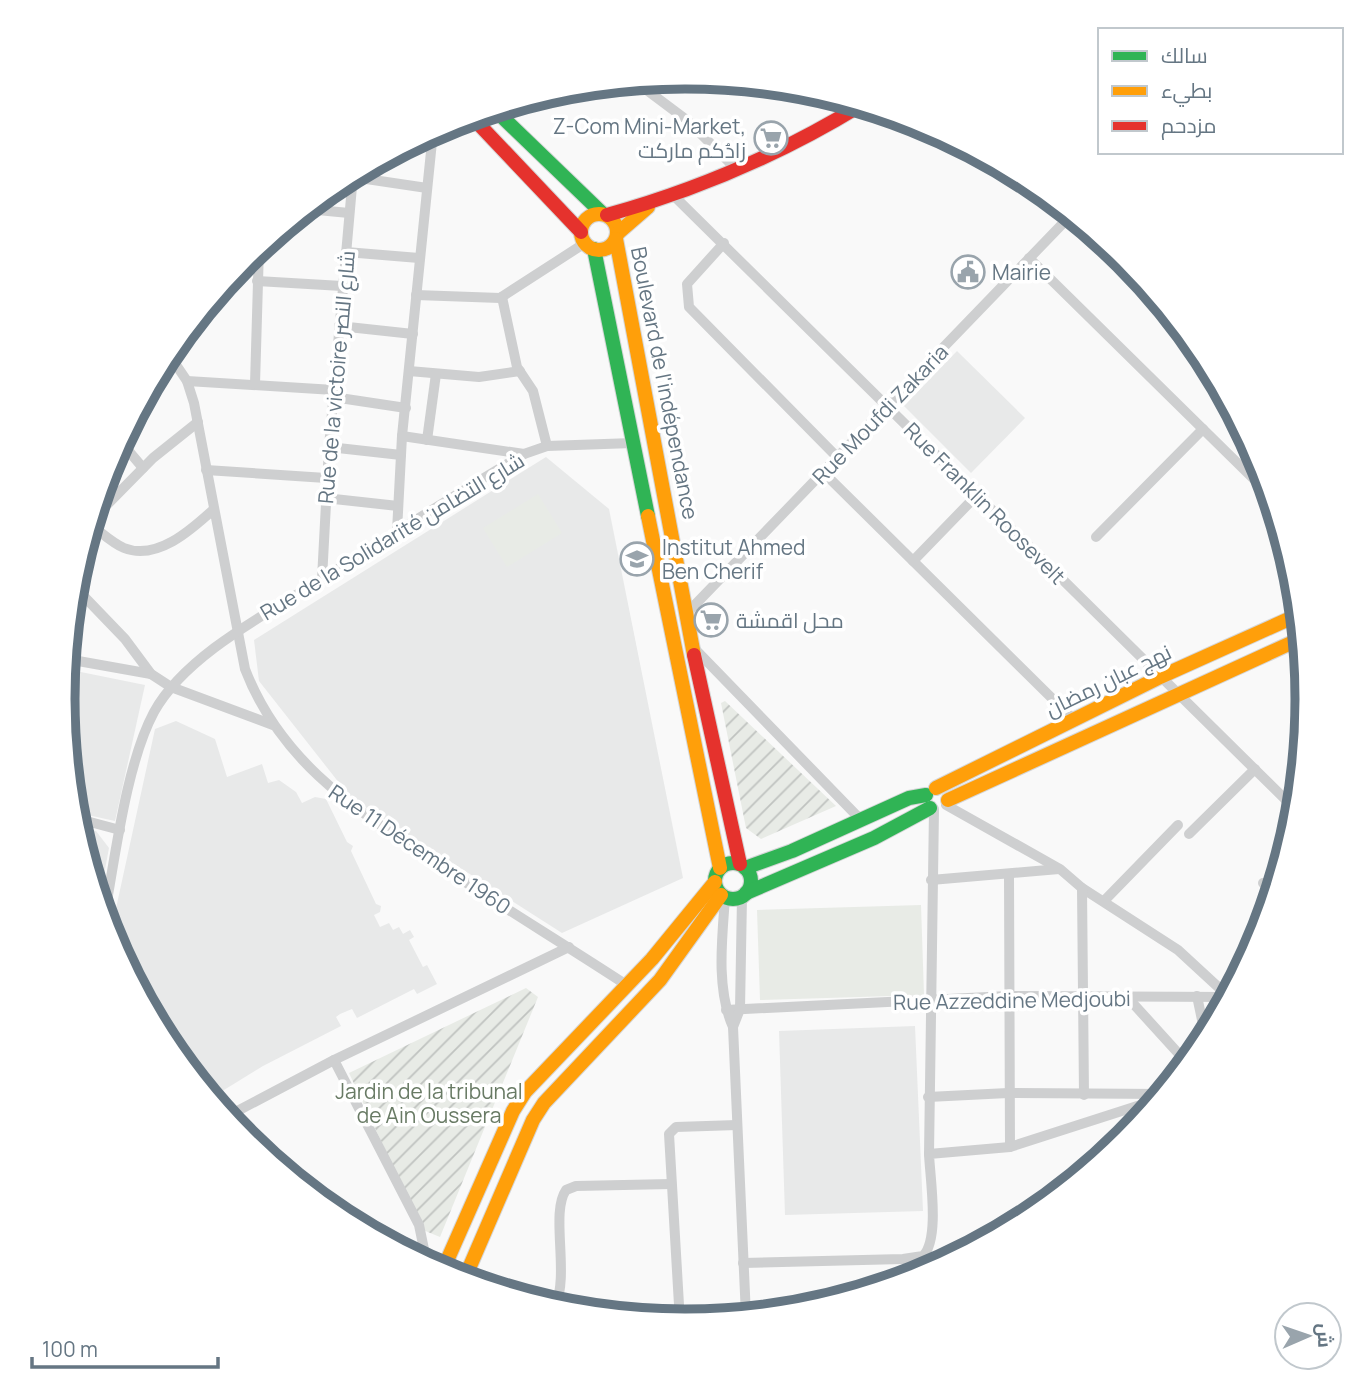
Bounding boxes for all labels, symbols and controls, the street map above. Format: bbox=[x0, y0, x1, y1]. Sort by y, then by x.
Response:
legend bbox=[1098, 28, 1343, 154]
text: سالك bbox=[1161, 41, 1208, 69]
text: بطيء bbox=[1161, 76, 1212, 107]
text: مزدحم bbox=[1161, 111, 1216, 140]
place label: Z-Com Mini-Market, زادُكم ماركت bbox=[553, 112, 746, 165]
supermarket icon: Z-Com Mini-Market, زادُكم ماركت bbox=[752, 119, 790, 157]
street label: Boulevard de l'indépendance bbox=[625, 244, 705, 522]
street label: Rue de la victoire شارع النصر bbox=[311, 249, 362, 505]
public building icon: Mairie bbox=[949, 253, 987, 291]
place label: Mairie bbox=[992, 258, 1051, 286]
street label: Rue Moufdi Zakaria bbox=[806, 338, 954, 490]
street label: Rue Franklin Roosevelt bbox=[898, 416, 1072, 590]
street label: Rue de la Solidarité شارع التضامن bbox=[255, 446, 530, 627]
place label: Institut Ahmed Ben Cherif bbox=[662, 533, 805, 585]
school or university icon: Institut Ahmed Ben Cherif bbox=[618, 540, 656, 578]
supermarket icon: محل اقمشة bbox=[692, 601, 730, 639]
place label: محل اقمشة bbox=[736, 606, 844, 634]
street label: نهج عبان رمضان bbox=[1040, 637, 1176, 724]
street label: Rue 11 Décembre 1960 bbox=[324, 778, 516, 920]
street label: Rue Azzeddine Medjoubi bbox=[893, 984, 1131, 1016]
park label: Jardin de la tribunal de Ain Oussera bbox=[335, 1077, 523, 1129]
north arrow bbox=[1273, 1301, 1343, 1371]
text: ش bbox=[1312, 1323, 1338, 1348]
scale bar bbox=[32, 1326, 217, 1370]
text: 100 m bbox=[42, 1335, 98, 1363]

